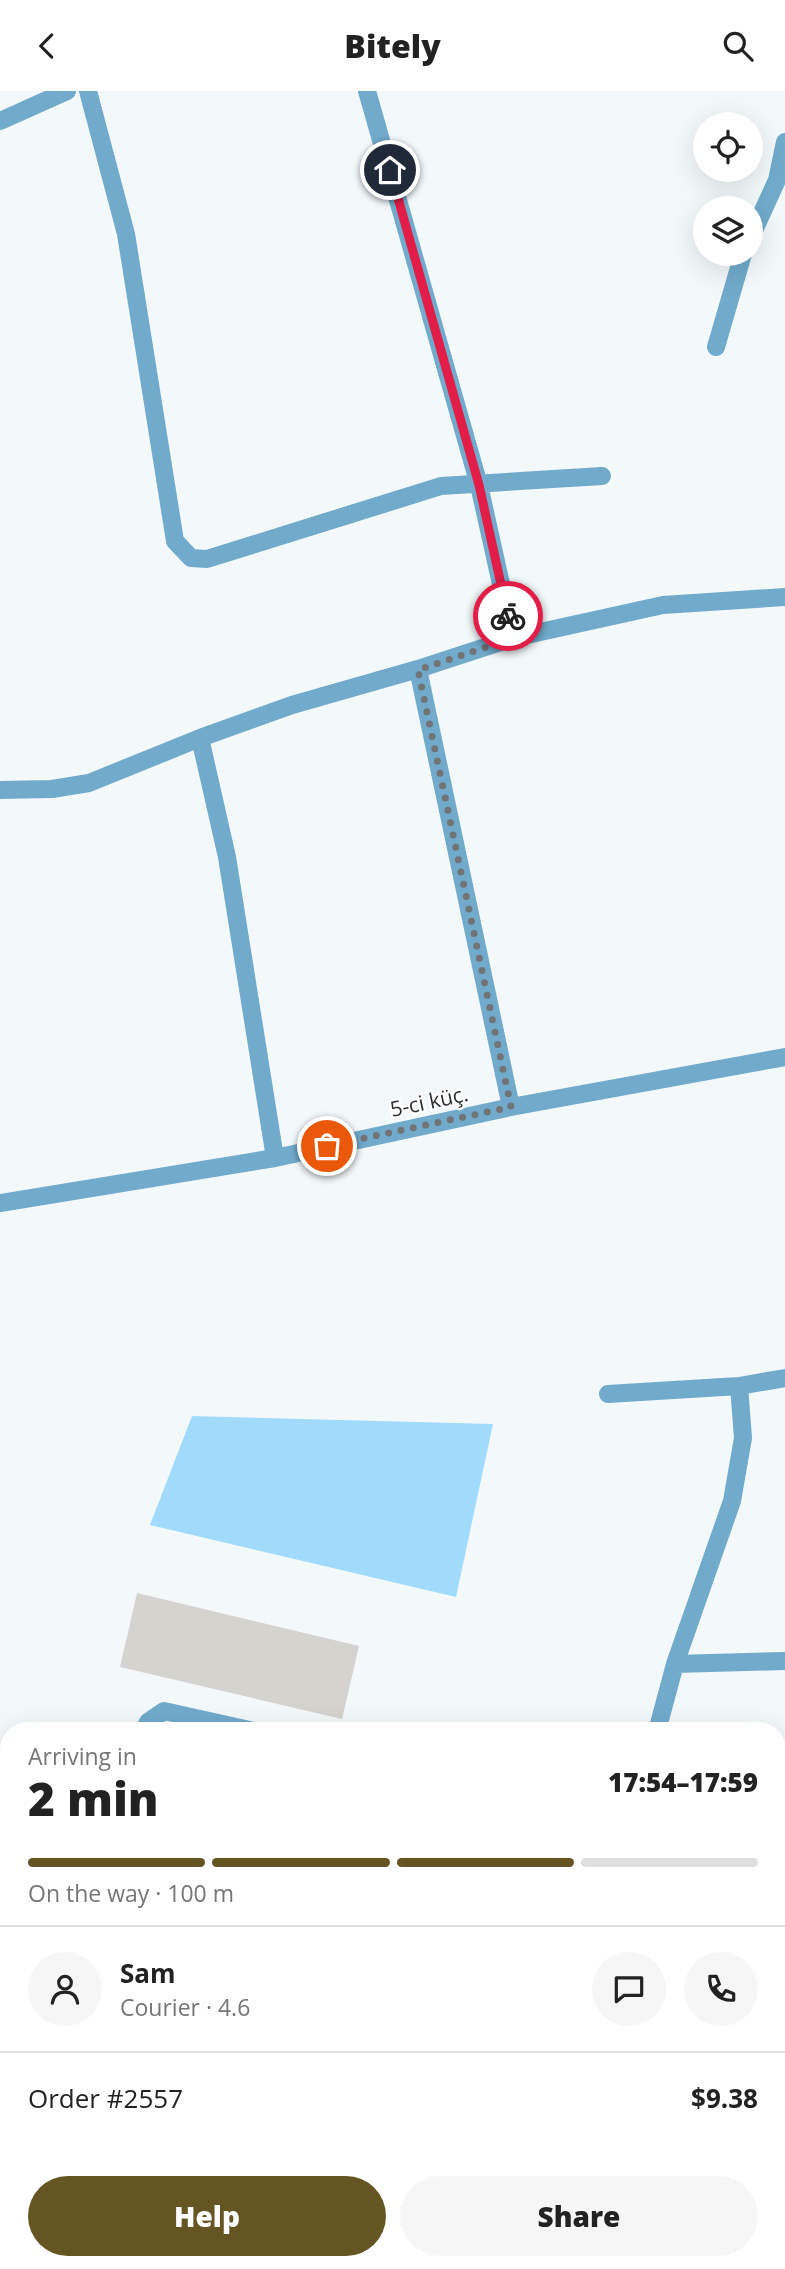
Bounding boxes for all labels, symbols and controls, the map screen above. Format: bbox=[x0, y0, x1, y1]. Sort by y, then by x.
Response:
text: Bitely bbox=[344, 24, 441, 67]
icon: back bbox=[28, 27, 66, 65]
icon: search bbox=[719, 27, 757, 65]
map controls bbox=[693, 112, 763, 266]
button: locate bbox=[693, 112, 763, 182]
pin bbox=[360, 140, 420, 200]
icon: home bbox=[371, 151, 409, 189]
button: layers bbox=[693, 196, 763, 266]
courier bbox=[473, 581, 543, 651]
icon: bike bbox=[489, 597, 527, 635]
street label: 5-ci küç. bbox=[387, 1079, 471, 1123]
pin bbox=[297, 1116, 357, 1176]
icon: bag bbox=[308, 1127, 346, 1165]
text: Arriving in bbox=[28, 1740, 137, 1772]
text: 17:54–17:59 bbox=[608, 1764, 758, 1800]
text: 2 min bbox=[28, 1767, 159, 1829]
text: On the way · 100 m bbox=[28, 1877, 234, 1909]
button: person bbox=[28, 1952, 102, 2026]
button: chat bbox=[592, 1952, 666, 2026]
button: phone bbox=[684, 1952, 758, 2026]
text: Sam bbox=[120, 1955, 176, 1991]
text: Courier · 4.6 bbox=[120, 1991, 250, 2023]
text: Order #2557 bbox=[28, 2080, 183, 2116]
text: $9.38 bbox=[691, 2080, 758, 2116]
button: Help bbox=[28, 2176, 386, 2256]
button: Share bbox=[400, 2176, 758, 2256]

